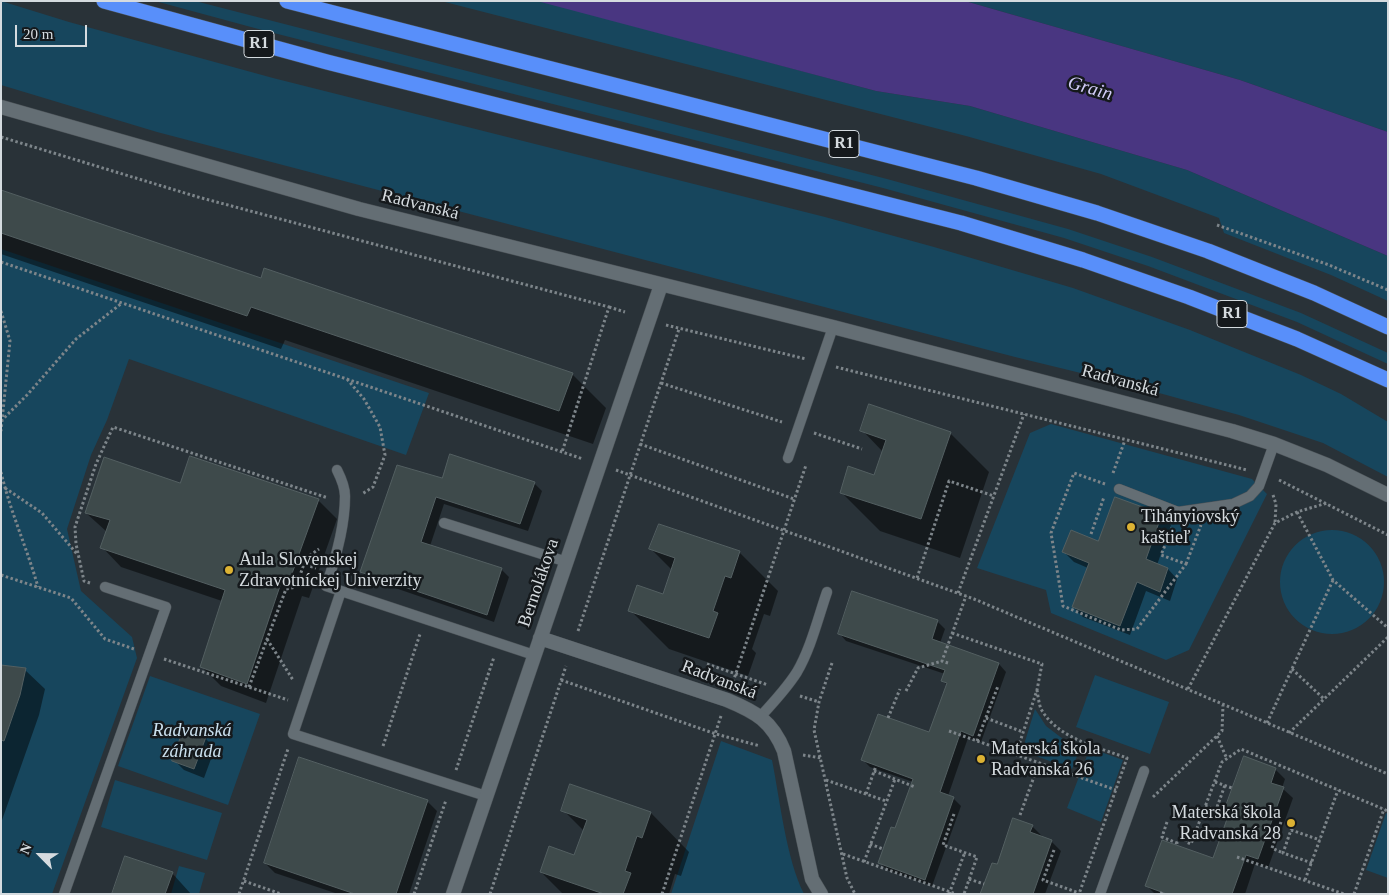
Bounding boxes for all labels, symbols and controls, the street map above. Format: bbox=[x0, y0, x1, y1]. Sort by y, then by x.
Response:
scale bar bbox=[18, 15, 90, 47]
text: 20 m bbox=[23, 26, 53, 42]
road number: R1 bbox=[244, 31, 274, 58]
water label: Grain bbox=[1065, 72, 1115, 106]
road number: R1 bbox=[829, 130, 859, 158]
street label: Radvanská bbox=[379, 185, 461, 225]
road number: R1 bbox=[1217, 300, 1247, 328]
street label: Radvanská bbox=[1079, 360, 1161, 402]
place label: Tihányiovský kaštieľ bbox=[1141, 506, 1239, 548]
marker: Tihányiovský kaštieľ bbox=[1125, 521, 1137, 533]
street label: Bernolákova bbox=[514, 536, 564, 630]
place label: Aula Slovenskej Zdravotníckej Univerzity bbox=[239, 549, 421, 592]
marker: Aula Slovenskej Zdravotníckej Univerzity bbox=[223, 564, 235, 576]
street label: Radvanská bbox=[678, 656, 760, 704]
park label: Radvanská záhrada bbox=[153, 720, 231, 762]
place label: Materská škola Radvanská 26 bbox=[991, 738, 1100, 781]
marker: Materská škola Radvanská 26 bbox=[975, 753, 987, 765]
place label: Materská škola Radvanská 28 bbox=[1172, 802, 1281, 844]
marker: Materská škola Radvanská 28 bbox=[1285, 817, 1297, 829]
north arrow bbox=[15, 830, 65, 880]
text: N bbox=[17, 841, 35, 857]

